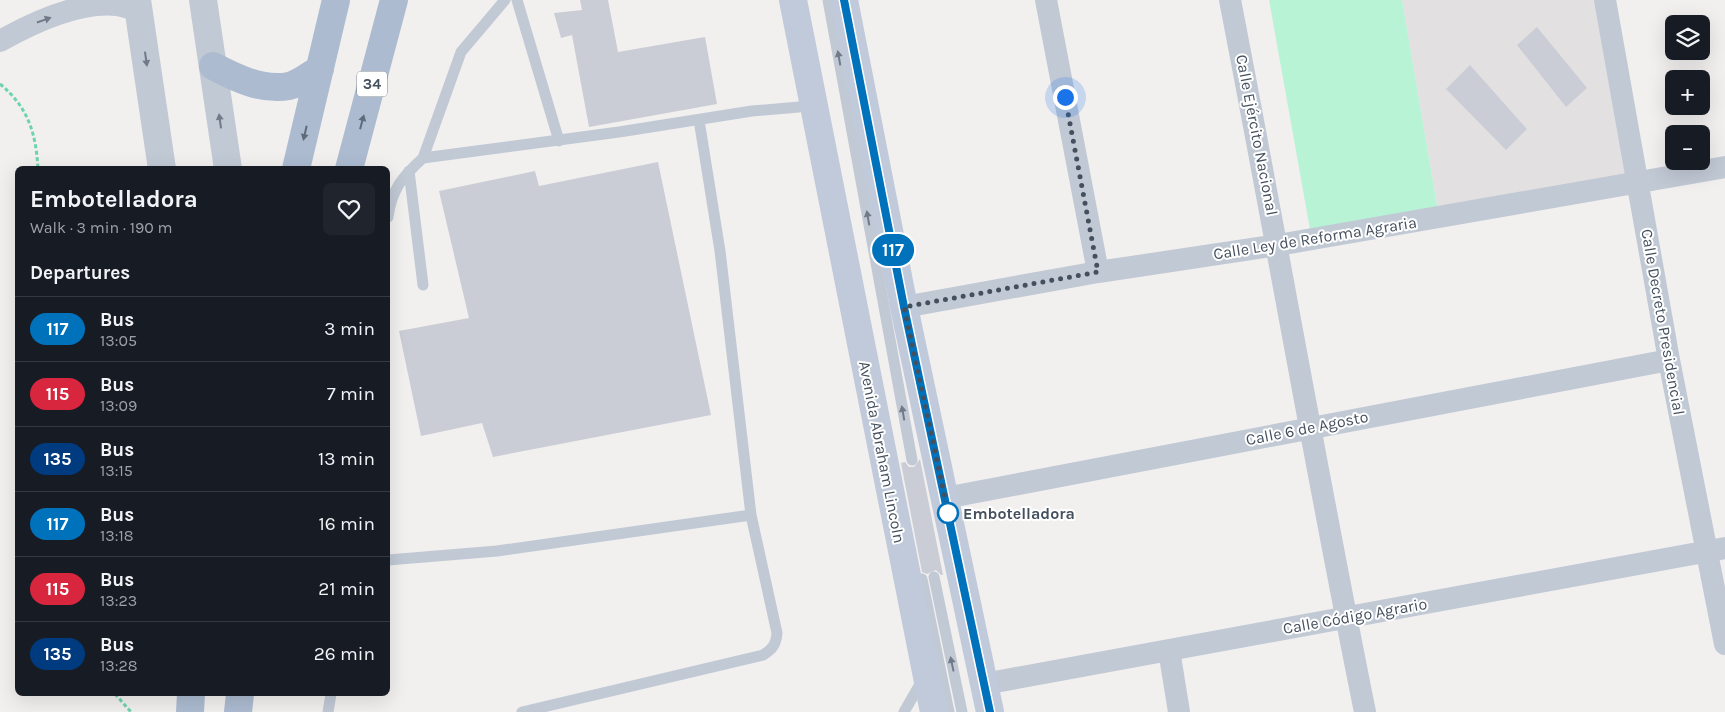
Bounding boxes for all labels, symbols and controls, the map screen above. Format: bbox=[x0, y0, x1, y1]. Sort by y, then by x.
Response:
map controls bbox=[1665, 15, 1710, 170]
button: layers bbox=[1665, 15, 1710, 60]
one-way arrow bbox=[36, 16, 51, 23]
one-way arrow bbox=[142, 51, 150, 67]
one-way arrow bbox=[835, 51, 843, 66]
street label: Calle Ejército Nacional bbox=[1232, 53, 1282, 217]
button: + bbox=[1665, 70, 1710, 115]
road number: 34 bbox=[357, 72, 387, 96]
your location bbox=[1053, 85, 1078, 110]
one-way arrow bbox=[216, 112, 224, 128]
one-way arrow bbox=[358, 114, 366, 129]
one-way arrow bbox=[301, 125, 309, 140]
button: − bbox=[1665, 125, 1710, 170]
button: heart bbox=[323, 183, 375, 235]
text: Embotelladora bbox=[30, 185, 198, 213]
one-way arrow bbox=[864, 211, 872, 226]
street label: Calle Ley de Reforma Agraria bbox=[1212, 213, 1418, 263]
text: Walk · 3 min · 190 m bbox=[30, 218, 172, 237]
street label: Calle Decreto Presidencial bbox=[1637, 227, 1689, 417]
line badge: 117 bbox=[864, 234, 922, 266]
text: 117 bbox=[882, 239, 904, 261]
text: Departures bbox=[30, 262, 130, 284]
text: Bus bbox=[100, 309, 134, 331]
text: 117 bbox=[47, 318, 68, 340]
text: 3 min bbox=[324, 318, 375, 340]
text: 13:05 bbox=[100, 331, 137, 350]
street label: Avenida Abraham Lincoln bbox=[855, 359, 909, 545]
text: Bus bbox=[100, 374, 134, 396]
text: 115 bbox=[46, 383, 69, 405]
text: 7 min bbox=[327, 383, 375, 405]
text: 13:09 bbox=[100, 396, 137, 415]
one-way arrow bbox=[899, 404, 907, 420]
street label: Calle 6 de Agosto bbox=[1244, 407, 1370, 449]
text: Bus bbox=[100, 439, 134, 461]
text: 135 bbox=[43, 448, 72, 470]
text: 13 min bbox=[318, 448, 375, 470]
text: 13:15 bbox=[100, 461, 133, 480]
marker: Embotelladora bbox=[937, 502, 959, 524]
text: Bus bbox=[100, 504, 134, 526]
place label: Embotelladora bbox=[963, 504, 1075, 523]
text: 117 bbox=[47, 513, 68, 535]
text: 16 min bbox=[318, 513, 375, 535]
text: 13:18 bbox=[100, 526, 134, 545]
text: Bus bbox=[100, 569, 134, 591]
text: 115 bbox=[46, 578, 69, 600]
text: 21 min bbox=[318, 578, 375, 600]
text: 13:23 bbox=[100, 591, 137, 610]
street label: Calle Código Agrario bbox=[1281, 594, 1429, 638]
text: Bus bbox=[100, 634, 134, 656]
text: 135 bbox=[43, 643, 72, 665]
text: 26 min bbox=[314, 643, 375, 665]
text: 13:28 bbox=[100, 656, 138, 675]
one-way arrow bbox=[948, 656, 956, 672]

